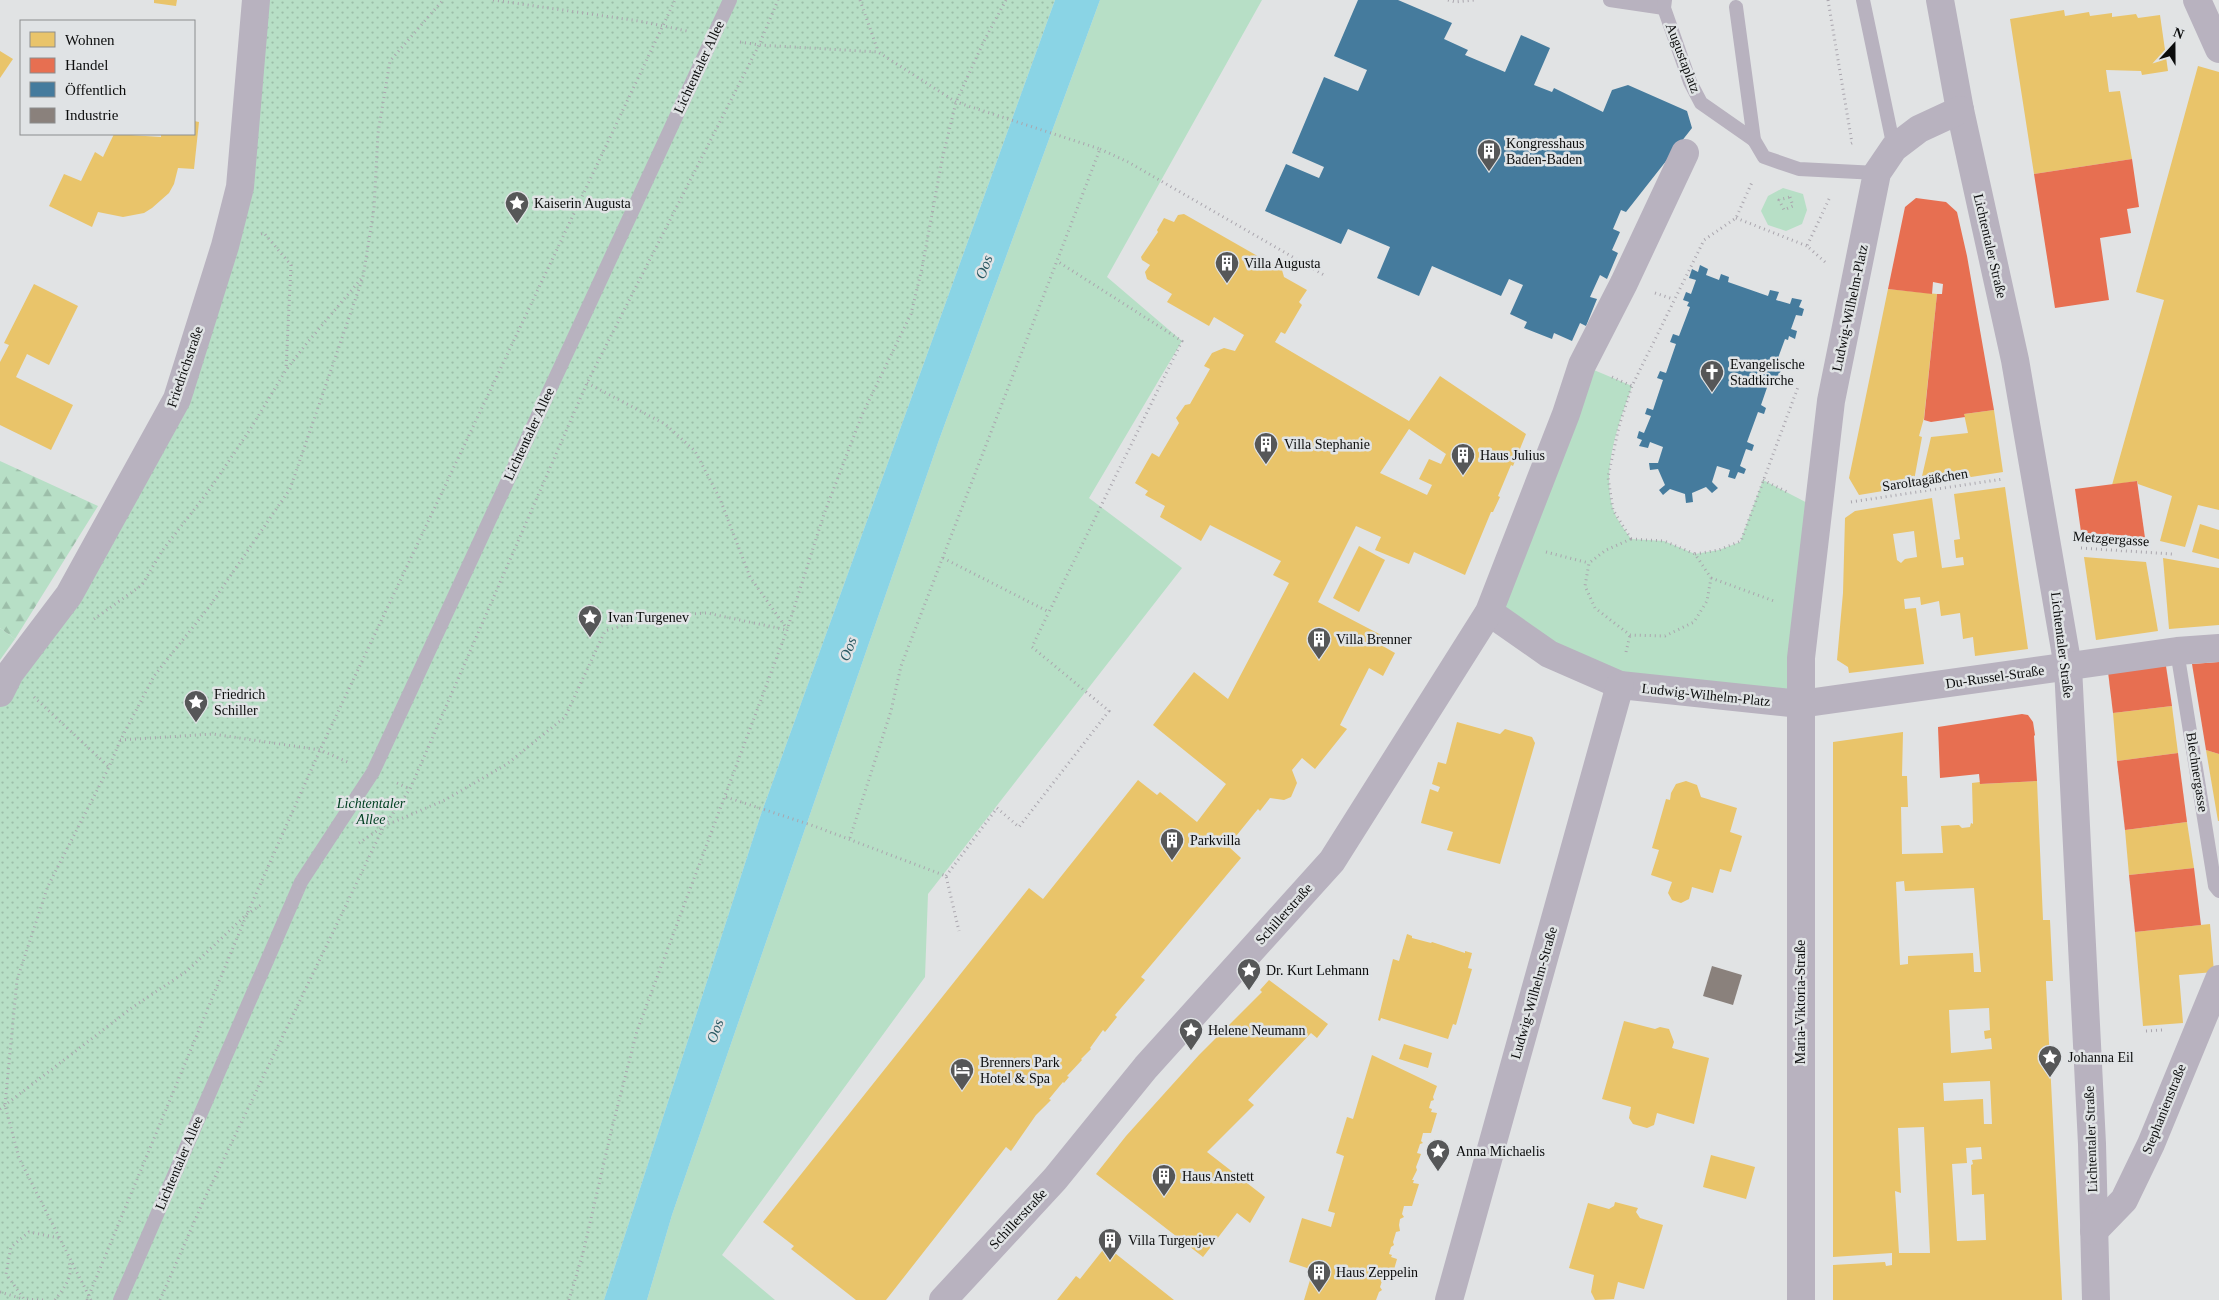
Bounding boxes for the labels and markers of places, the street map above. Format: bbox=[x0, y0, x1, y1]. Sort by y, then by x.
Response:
place label: Kongresshaus Baden-Baden bbox=[1506, 136, 1585, 167]
building icon: Kongresshaus Baden-Baden bbox=[1476, 138, 1502, 172]
place icon: Kaiserin Augusta bbox=[504, 190, 530, 224]
place label: Kaiserin Augusta bbox=[534, 196, 632, 211]
building icon: Villa Augusta bbox=[1214, 250, 1240, 284]
place label: Villa Augusta bbox=[1244, 256, 1321, 271]
place label: Evangelische Stadtkirche bbox=[1730, 357, 1805, 388]
church icon: Evangelische Stadtkirche bbox=[1699, 359, 1725, 393]
building icon: Villa Stephanie bbox=[1253, 431, 1279, 465]
place label: Villa Stephanie bbox=[1284, 437, 1370, 452]
building icon: Haus Julius bbox=[1450, 442, 1476, 476]
place label: Haus Julius bbox=[1480, 448, 1545, 463]
place icon: Ivan Turgenev bbox=[577, 604, 603, 638]
place label: Ivan Turgenev bbox=[608, 610, 689, 625]
building icon: Villa Brenner bbox=[1306, 626, 1332, 660]
place label: Villa Brenner bbox=[1336, 632, 1412, 647]
place label: Friedrich Schiller bbox=[214, 687, 265, 718]
place icon: Friedrich Schiller bbox=[183, 689, 209, 723]
building icon: Parkvilla bbox=[1159, 827, 1185, 861]
place label: Parkvilla bbox=[1190, 833, 1241, 848]
place icon: Dr. Kurt Lehmann bbox=[1236, 957, 1262, 991]
place label: Dr. Kurt Lehmann bbox=[1266, 963, 1369, 978]
place icon: Helene Neumann bbox=[1178, 1017, 1204, 1051]
place label: Helene Neumann bbox=[1208, 1023, 1306, 1038]
place icon: Johanna Eil bbox=[2037, 1044, 2063, 1078]
place label: Johanna Eil bbox=[2068, 1050, 2134, 1065]
place label: Brenners Park Hotel & Spa bbox=[980, 1055, 1060, 1086]
hotel icon: Brenners Park Hotel & Spa bbox=[949, 1057, 975, 1091]
place icon: Anna Michaelis bbox=[1425, 1138, 1451, 1172]
place label: Anna Michaelis bbox=[1456, 1144, 1545, 1159]
building icon: Haus Anstett bbox=[1151, 1163, 1177, 1197]
place label: Haus Anstett bbox=[1182, 1169, 1254, 1184]
building icon: Villa Turgenjev bbox=[1097, 1227, 1123, 1261]
place label: Villa Turgenjev bbox=[1128, 1233, 1215, 1248]
building icon: Haus Zeppelin bbox=[1306, 1259, 1332, 1293]
place label: Haus Zeppelin bbox=[1336, 1265, 1418, 1280]

